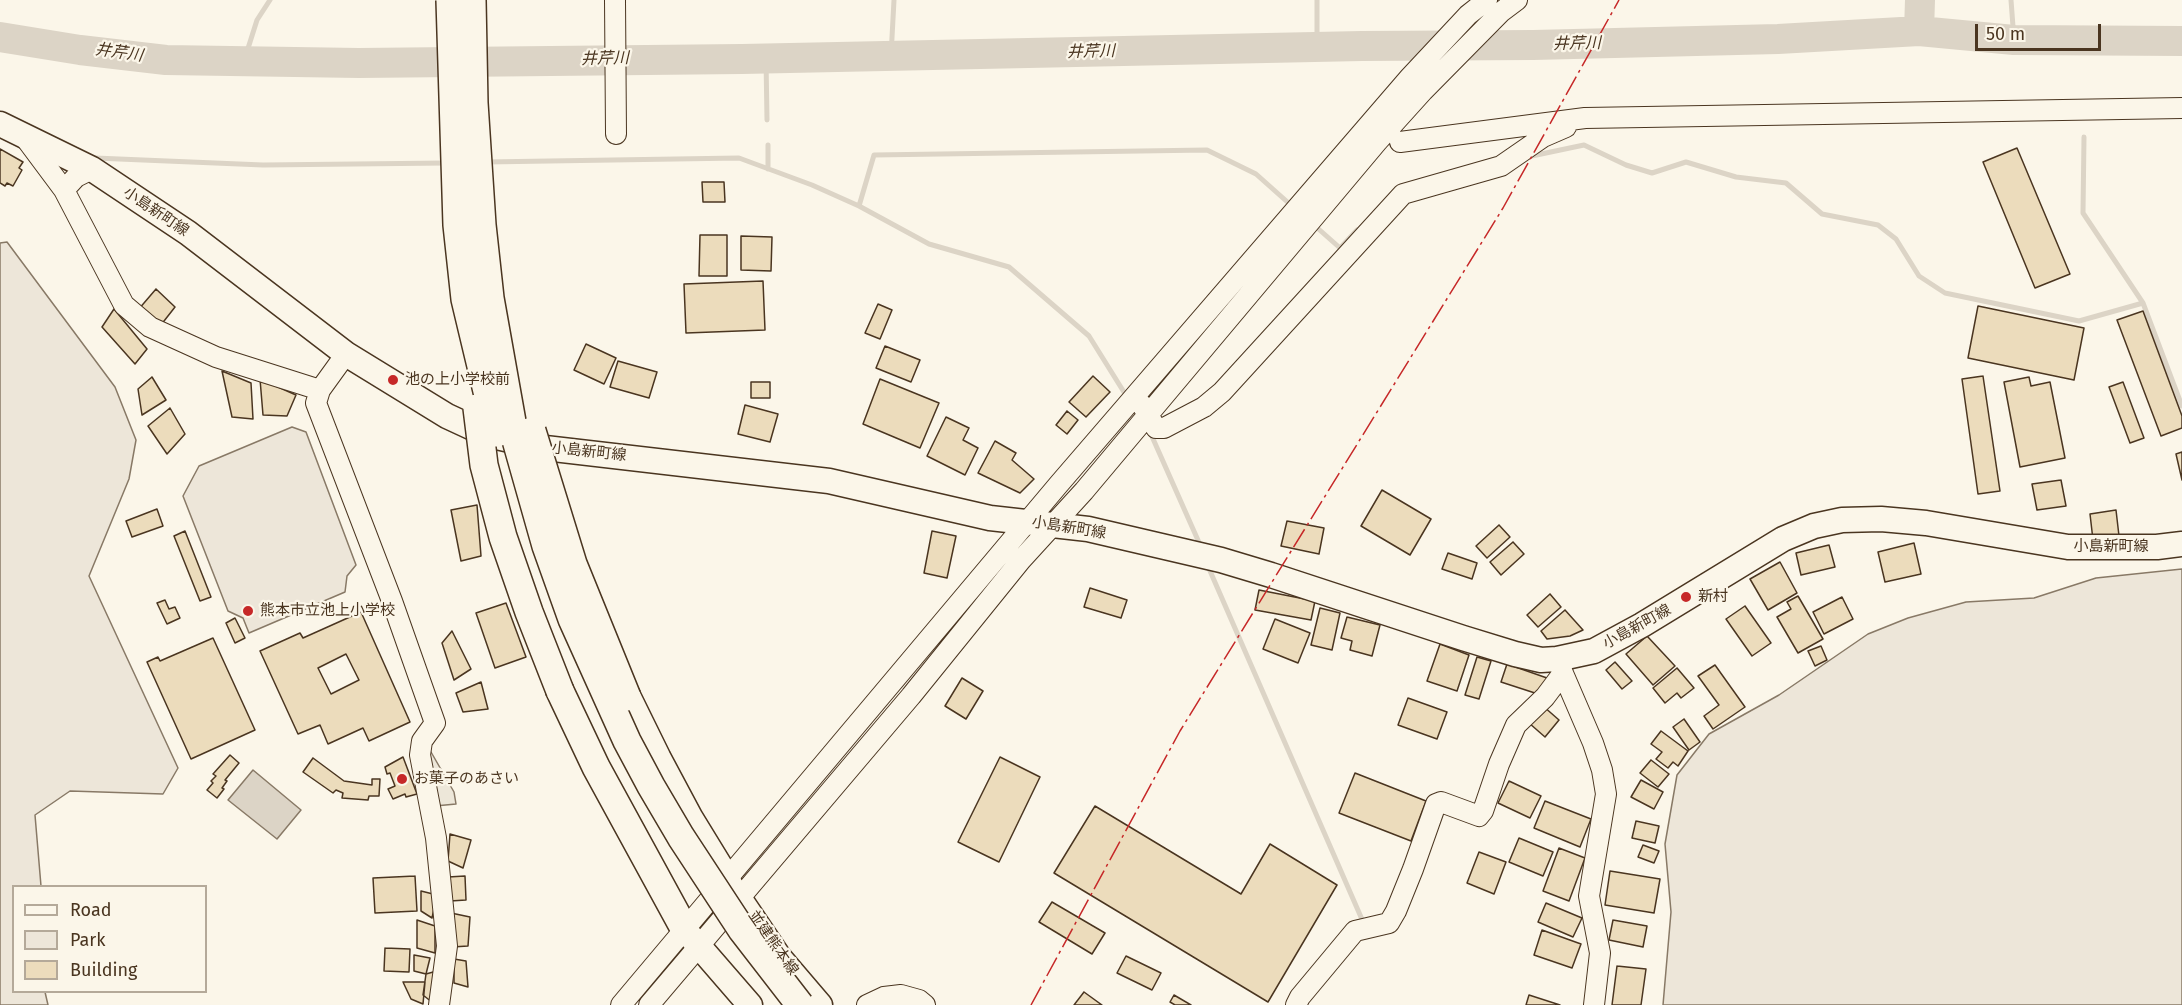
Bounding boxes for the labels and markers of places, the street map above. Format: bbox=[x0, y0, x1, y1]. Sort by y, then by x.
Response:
place label: 池の上小学校前 bbox=[405, 371, 510, 389]
marker: 池の上小学校前 bbox=[386, 373, 400, 387]
place label: 新村 bbox=[1698, 588, 1728, 606]
marker: 新村 bbox=[1679, 590, 1693, 604]
place label: 熊本市立池上小学校 bbox=[260, 602, 395, 620]
marker: 熊本市立池上小学校 bbox=[241, 604, 255, 618]
place label: お菓子のあさい bbox=[414, 770, 519, 788]
marker: お菓子のあさい bbox=[395, 772, 409, 786]

